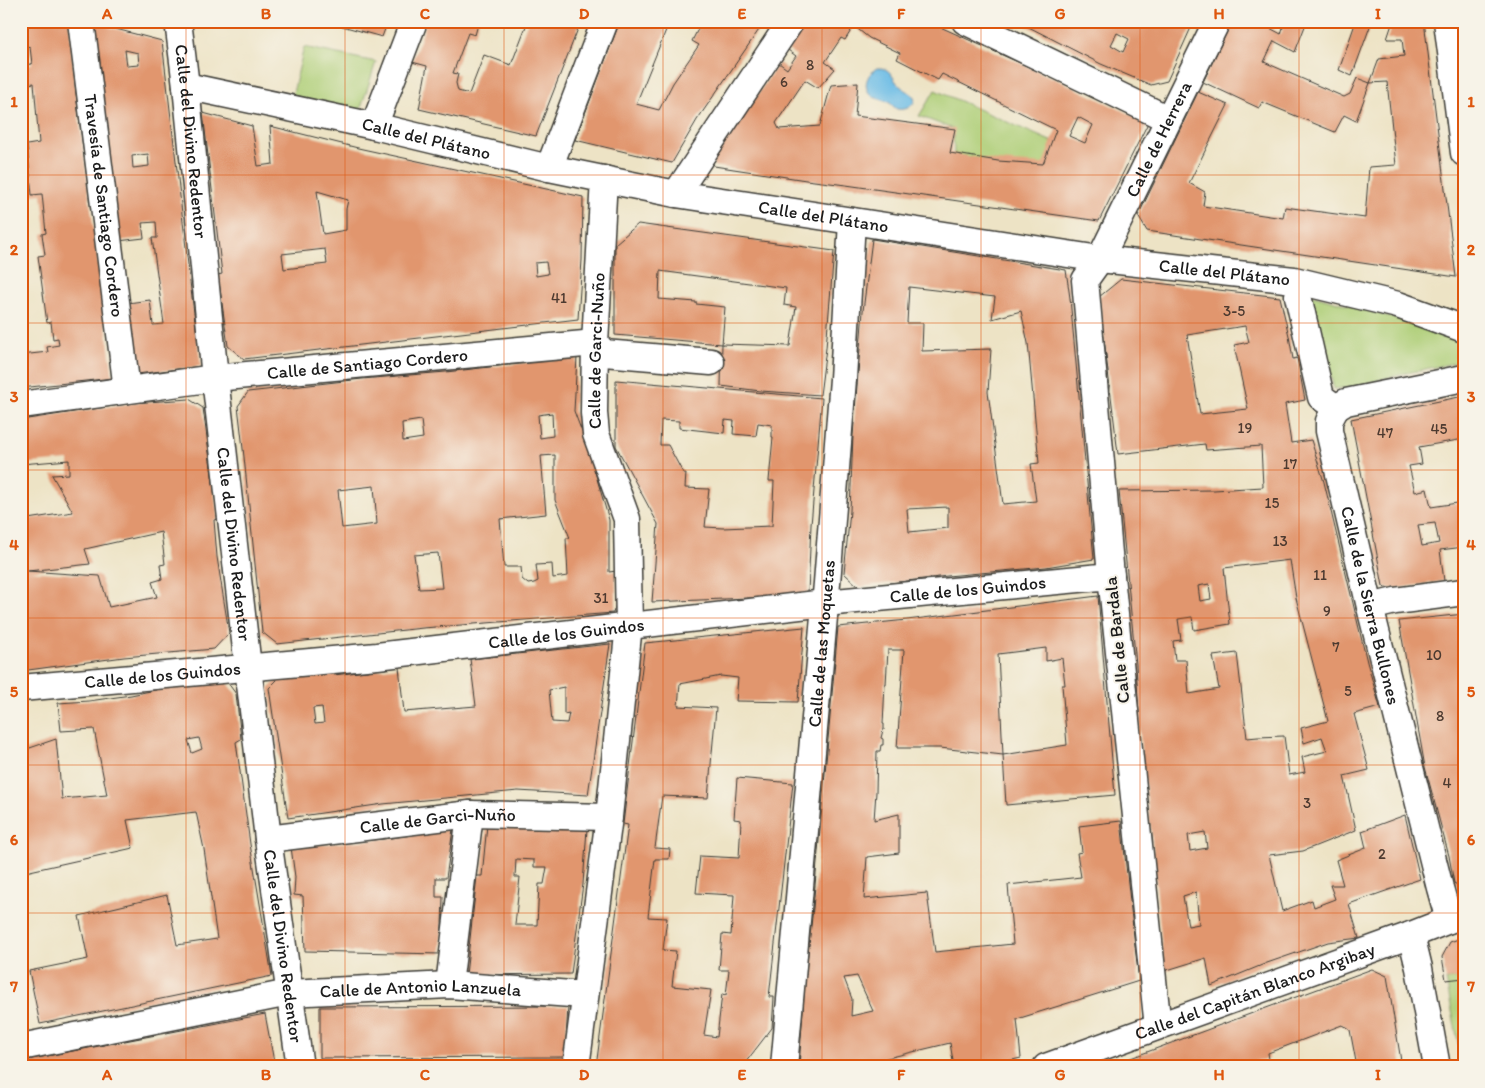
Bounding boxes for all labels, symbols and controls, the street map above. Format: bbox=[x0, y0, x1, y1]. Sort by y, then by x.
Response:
text: A bbox=[101, 4, 113, 23]
text: B bbox=[261, 4, 272, 23]
text: C bbox=[420, 4, 431, 23]
text: D bbox=[579, 4, 590, 23]
text: E bbox=[738, 4, 747, 23]
text: F bbox=[897, 4, 906, 23]
text: G bbox=[1054, 4, 1066, 23]
text: H bbox=[1213, 4, 1225, 23]
text: I bbox=[1375, 4, 1381, 23]
street label: Calle del Divino Redentor bbox=[170, 43, 212, 240]
house number: 8 bbox=[806, 56, 814, 74]
house number: 6 bbox=[780, 73, 788, 91]
street label: Calle de Herrera bbox=[1121, 77, 1197, 201]
text: 1 bbox=[10, 92, 18, 111]
text: 1 bbox=[1467, 92, 1475, 111]
street label: Travesía de Santiago Cordero bbox=[79, 93, 129, 319]
street label: Calle del Plátano bbox=[360, 113, 493, 165]
street label: Calle del Plátano bbox=[757, 196, 890, 237]
text: 2 bbox=[10, 240, 19, 259]
text: 2 bbox=[1467, 240, 1476, 259]
street label: Calle del Plátano bbox=[1158, 254, 1291, 291]
street label: Calle de Garci-Nuño bbox=[583, 272, 610, 430]
house number: 41 bbox=[551, 289, 567, 307]
house number: 3-5 bbox=[1223, 302, 1245, 320]
street label: Calle de Santiago Cordero bbox=[266, 344, 469, 384]
text: 3 bbox=[10, 387, 19, 406]
text: 3 bbox=[1467, 387, 1476, 406]
house number: 19 bbox=[1238, 419, 1253, 437]
house number: 45 bbox=[1431, 420, 1448, 438]
house number: 47 bbox=[1377, 424, 1394, 442]
street label: Calle del Divino Redentor bbox=[212, 446, 256, 643]
house number: 17 bbox=[1283, 455, 1298, 473]
house number: 15 bbox=[1265, 494, 1280, 512]
street label: Calle de la Sierra Bullones bbox=[1336, 504, 1405, 707]
house number: 13 bbox=[1272, 532, 1288, 550]
text: 4 bbox=[9, 535, 19, 554]
text: 4 bbox=[1466, 535, 1476, 554]
street label: Calle de las Moquetas bbox=[803, 559, 840, 728]
house number: 11 bbox=[1313, 566, 1327, 584]
street label: Calle de los Guindos bbox=[889, 571, 1047, 608]
street label: Calle de Bardala bbox=[1099, 575, 1135, 704]
house number: 31 bbox=[593, 589, 609, 607]
house number: 9 bbox=[1323, 602, 1331, 620]
street label: Calle de los Guindos bbox=[487, 613, 645, 654]
house number: 7 bbox=[1332, 638, 1340, 656]
house number: 10 bbox=[1426, 646, 1442, 664]
street label: Calle de los Guindos bbox=[83, 657, 242, 693]
text: 5 bbox=[10, 682, 19, 701]
house number: 5 bbox=[1344, 682, 1352, 700]
text: 5 bbox=[1467, 682, 1476, 701]
house number: 8 bbox=[1436, 707, 1444, 725]
house number: 4 bbox=[1442, 774, 1452, 792]
house number: 3 bbox=[1303, 794, 1311, 812]
street label: Calle de Garci-Nuño bbox=[358, 803, 516, 839]
text: 6 bbox=[10, 830, 19, 849]
text: 6 bbox=[1467, 830, 1476, 849]
house number: 2 bbox=[1378, 845, 1386, 863]
street label: Calle del Divino Redentor bbox=[259, 848, 308, 1045]
street label: Calle del Capitán Blanco Argibay bbox=[1132, 938, 1378, 1045]
street label: Calle de Antonio Lanzuela bbox=[319, 974, 523, 1002]
text: 7 bbox=[9, 977, 18, 996]
text: 7 bbox=[1466, 977, 1475, 996]
text: A bbox=[101, 1065, 113, 1084]
text: B bbox=[261, 1065, 272, 1084]
text: C bbox=[420, 1065, 431, 1084]
text: D bbox=[579, 1065, 590, 1084]
text: E bbox=[738, 1065, 747, 1084]
text: F bbox=[897, 1065, 906, 1084]
text: G bbox=[1054, 1065, 1066, 1084]
text: H bbox=[1213, 1065, 1225, 1084]
text: I bbox=[1375, 1065, 1381, 1084]

